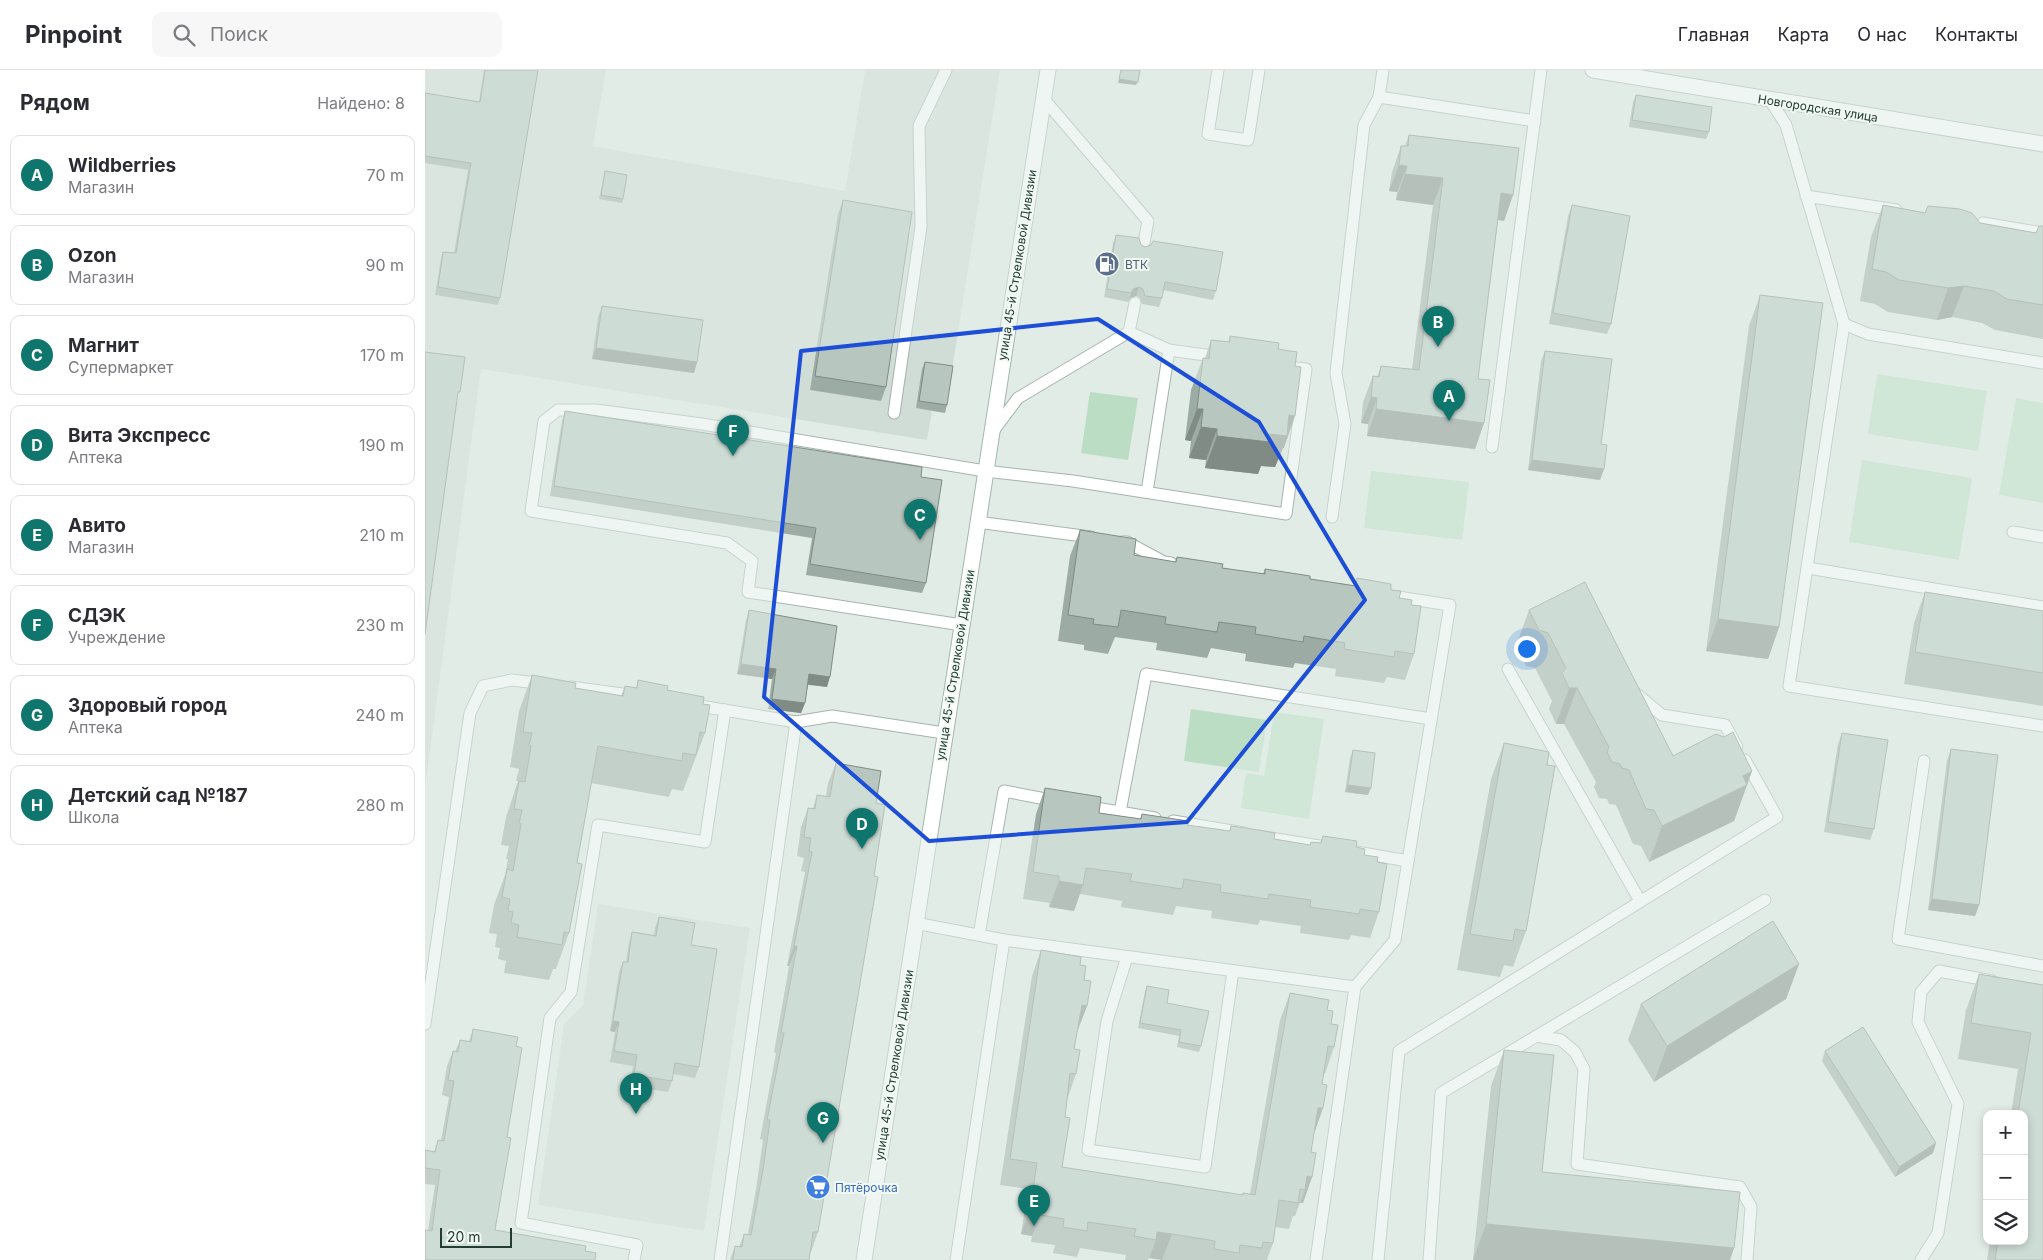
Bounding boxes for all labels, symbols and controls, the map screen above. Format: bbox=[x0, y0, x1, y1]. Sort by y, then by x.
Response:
search box bbox=[152, 12, 502, 57]
text: Pinpoint bbox=[25, 20, 122, 49]
icon: search bbox=[170, 21, 198, 49]
text: Поиск bbox=[210, 23, 268, 46]
text: Главная bbox=[1678, 24, 1749, 45]
text: Карта bbox=[1777, 24, 1829, 45]
text: О нас bbox=[1857, 24, 1907, 45]
text: Контакты bbox=[1935, 24, 2018, 45]
text: Рядом bbox=[20, 90, 90, 115]
street label: Новгородская улица bbox=[1757, 91, 1879, 125]
text: Найдено: 8 bbox=[317, 93, 405, 113]
text: Wildberries bbox=[68, 154, 176, 177]
text: A bbox=[31, 165, 43, 185]
text: 70 m bbox=[367, 165, 404, 185]
street label: улица 45-й Стрелковой Дивизии bbox=[994, 168, 1040, 362]
text: Магазин bbox=[68, 177, 134, 197]
text: Ozon bbox=[68, 244, 117, 267]
fuel station icon: ВТК bbox=[1094, 251, 1120, 277]
text: B bbox=[32, 255, 42, 275]
text: 90 m bbox=[365, 255, 404, 275]
place label: ВТК bbox=[1125, 257, 1148, 272]
text: Магазин bbox=[68, 267, 134, 287]
pin: B bbox=[1422, 306, 1454, 347]
text: Магнит bbox=[68, 334, 139, 357]
text: C bbox=[31, 345, 43, 365]
text: 170 m bbox=[360, 345, 404, 365]
text: Супермаркет bbox=[68, 357, 173, 377]
pin: A bbox=[1433, 380, 1465, 421]
pin: F bbox=[717, 415, 749, 456]
text: Вита Экспресс bbox=[68, 424, 211, 447]
text: D bbox=[31, 435, 43, 455]
text: 190 m bbox=[359, 435, 404, 455]
text: Аптека bbox=[68, 447, 123, 467]
pin: C bbox=[904, 499, 936, 540]
text: Авито bbox=[68, 514, 126, 537]
text: E bbox=[32, 525, 42, 545]
text: 210 m bbox=[359, 525, 404, 545]
text: Магазин bbox=[68, 537, 134, 557]
street label: улица 45-й Стрелковой Дивизии bbox=[932, 568, 978, 762]
text: СДЭК bbox=[68, 604, 126, 627]
text: F bbox=[32, 615, 42, 635]
text: 230 m bbox=[356, 615, 404, 635]
text: Учреждение bbox=[68, 627, 166, 647]
your location bbox=[1514, 636, 1540, 662]
text: Здоровый город bbox=[68, 694, 227, 717]
text: G bbox=[31, 705, 43, 725]
text: 240 m bbox=[356, 705, 404, 725]
text: Аптека bbox=[68, 717, 123, 737]
text: Детский сад №187 bbox=[68, 784, 248, 807]
text: H bbox=[31, 795, 43, 815]
text: 280 m bbox=[356, 795, 404, 815]
text: Школа bbox=[68, 807, 119, 827]
pin: D bbox=[846, 808, 878, 849]
street label: улица 45-й Стрелковой Дивизии bbox=[871, 968, 917, 1162]
pin: H bbox=[620, 1073, 652, 1114]
pin: G bbox=[807, 1102, 839, 1143]
map controls bbox=[1983, 1110, 2028, 1245]
button: + bbox=[1983, 1110, 2028, 1155]
button: − bbox=[1983, 1155, 2028, 1200]
supermarket icon: Пятёрочка bbox=[805, 1174, 831, 1200]
place label: Пятёрочка bbox=[835, 1180, 898, 1195]
pin: E bbox=[1018, 1185, 1050, 1226]
button: layers bbox=[1983, 1200, 2028, 1245]
scale bar bbox=[440, 1225, 513, 1248]
text: 20 m bbox=[447, 1228, 481, 1245]

